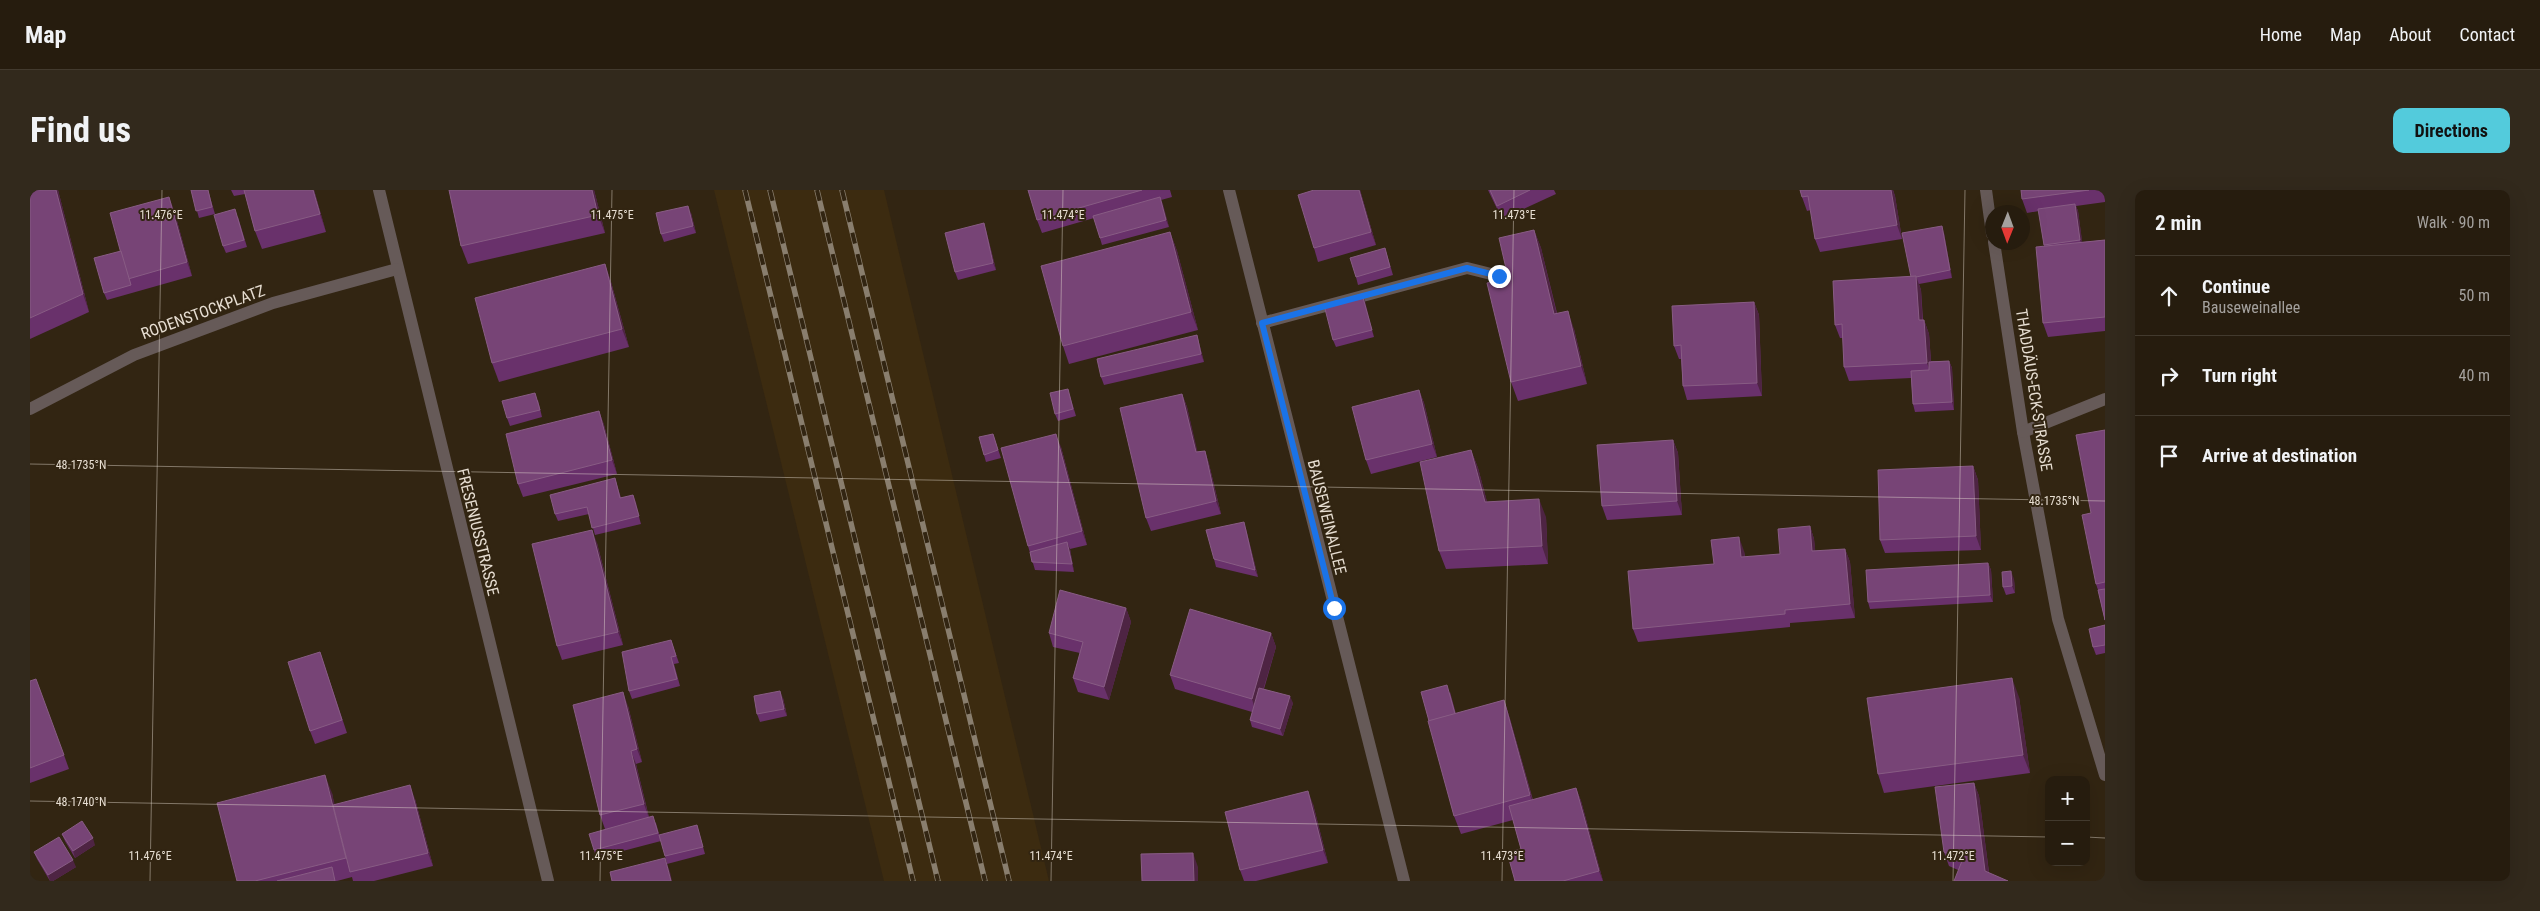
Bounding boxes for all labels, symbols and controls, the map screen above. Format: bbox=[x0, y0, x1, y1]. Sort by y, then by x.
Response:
text: Map bbox=[25, 21, 66, 49]
text: Home bbox=[2260, 24, 2302, 45]
text: Map bbox=[2330, 24, 2361, 45]
text: About bbox=[2389, 24, 2431, 45]
text: Contact bbox=[2459, 24, 2515, 45]
button: Directions bbox=[2393, 108, 2510, 153]
text: Find us bbox=[30, 110, 131, 151]
north arrow bbox=[1985, 205, 2030, 250]
text: 11.476°E bbox=[139, 208, 183, 222]
text: 11.475°E bbox=[590, 208, 634, 222]
text: 11.474°E bbox=[1041, 208, 1085, 222]
text: 11.473°E bbox=[1492, 208, 1536, 222]
text: 2 min bbox=[2155, 211, 2202, 235]
text: Walk · 90 m bbox=[2417, 213, 2490, 232]
route end bbox=[1488, 265, 1511, 288]
text: Continue bbox=[2202, 275, 2270, 298]
street label: RODENSTOCKPLATZ bbox=[138, 281, 268, 343]
icon: ahead bbox=[2155, 282, 2183, 310]
text: 50 m bbox=[2458, 286, 2490, 305]
text: Bauseweinallee bbox=[2202, 298, 2300, 317]
street label: THADDÄUS-ECK-STRASSE bbox=[2012, 307, 2056, 473]
icon: right bbox=[2155, 362, 2183, 390]
text: Turn right bbox=[2202, 364, 2277, 387]
text: 40 m bbox=[2458, 366, 2490, 385]
icon: arrive bbox=[2155, 442, 2183, 470]
text: Arrive at destination bbox=[2202, 444, 2357, 467]
text: 48.1735°N bbox=[56, 458, 106, 472]
street label: BAUSEWEINALLEE bbox=[1304, 458, 1350, 576]
street label: FRESENIUSSTRASSE bbox=[453, 466, 503, 598]
text: 48.1735°N bbox=[2029, 494, 2079, 508]
route start bbox=[1323, 597, 1346, 620]
map controls bbox=[2045, 776, 2090, 866]
button: + bbox=[2045, 776, 2090, 821]
text: 48.1740°N bbox=[56, 795, 106, 809]
button: − bbox=[2045, 821, 2090, 866]
text: 11.476°E bbox=[128, 849, 172, 863]
text: 11.475°E bbox=[579, 849, 623, 863]
text: 11.474°E bbox=[1029, 849, 1073, 863]
text: 11.473°E bbox=[1480, 849, 1524, 863]
text: 11.472°E bbox=[1931, 849, 1975, 863]

